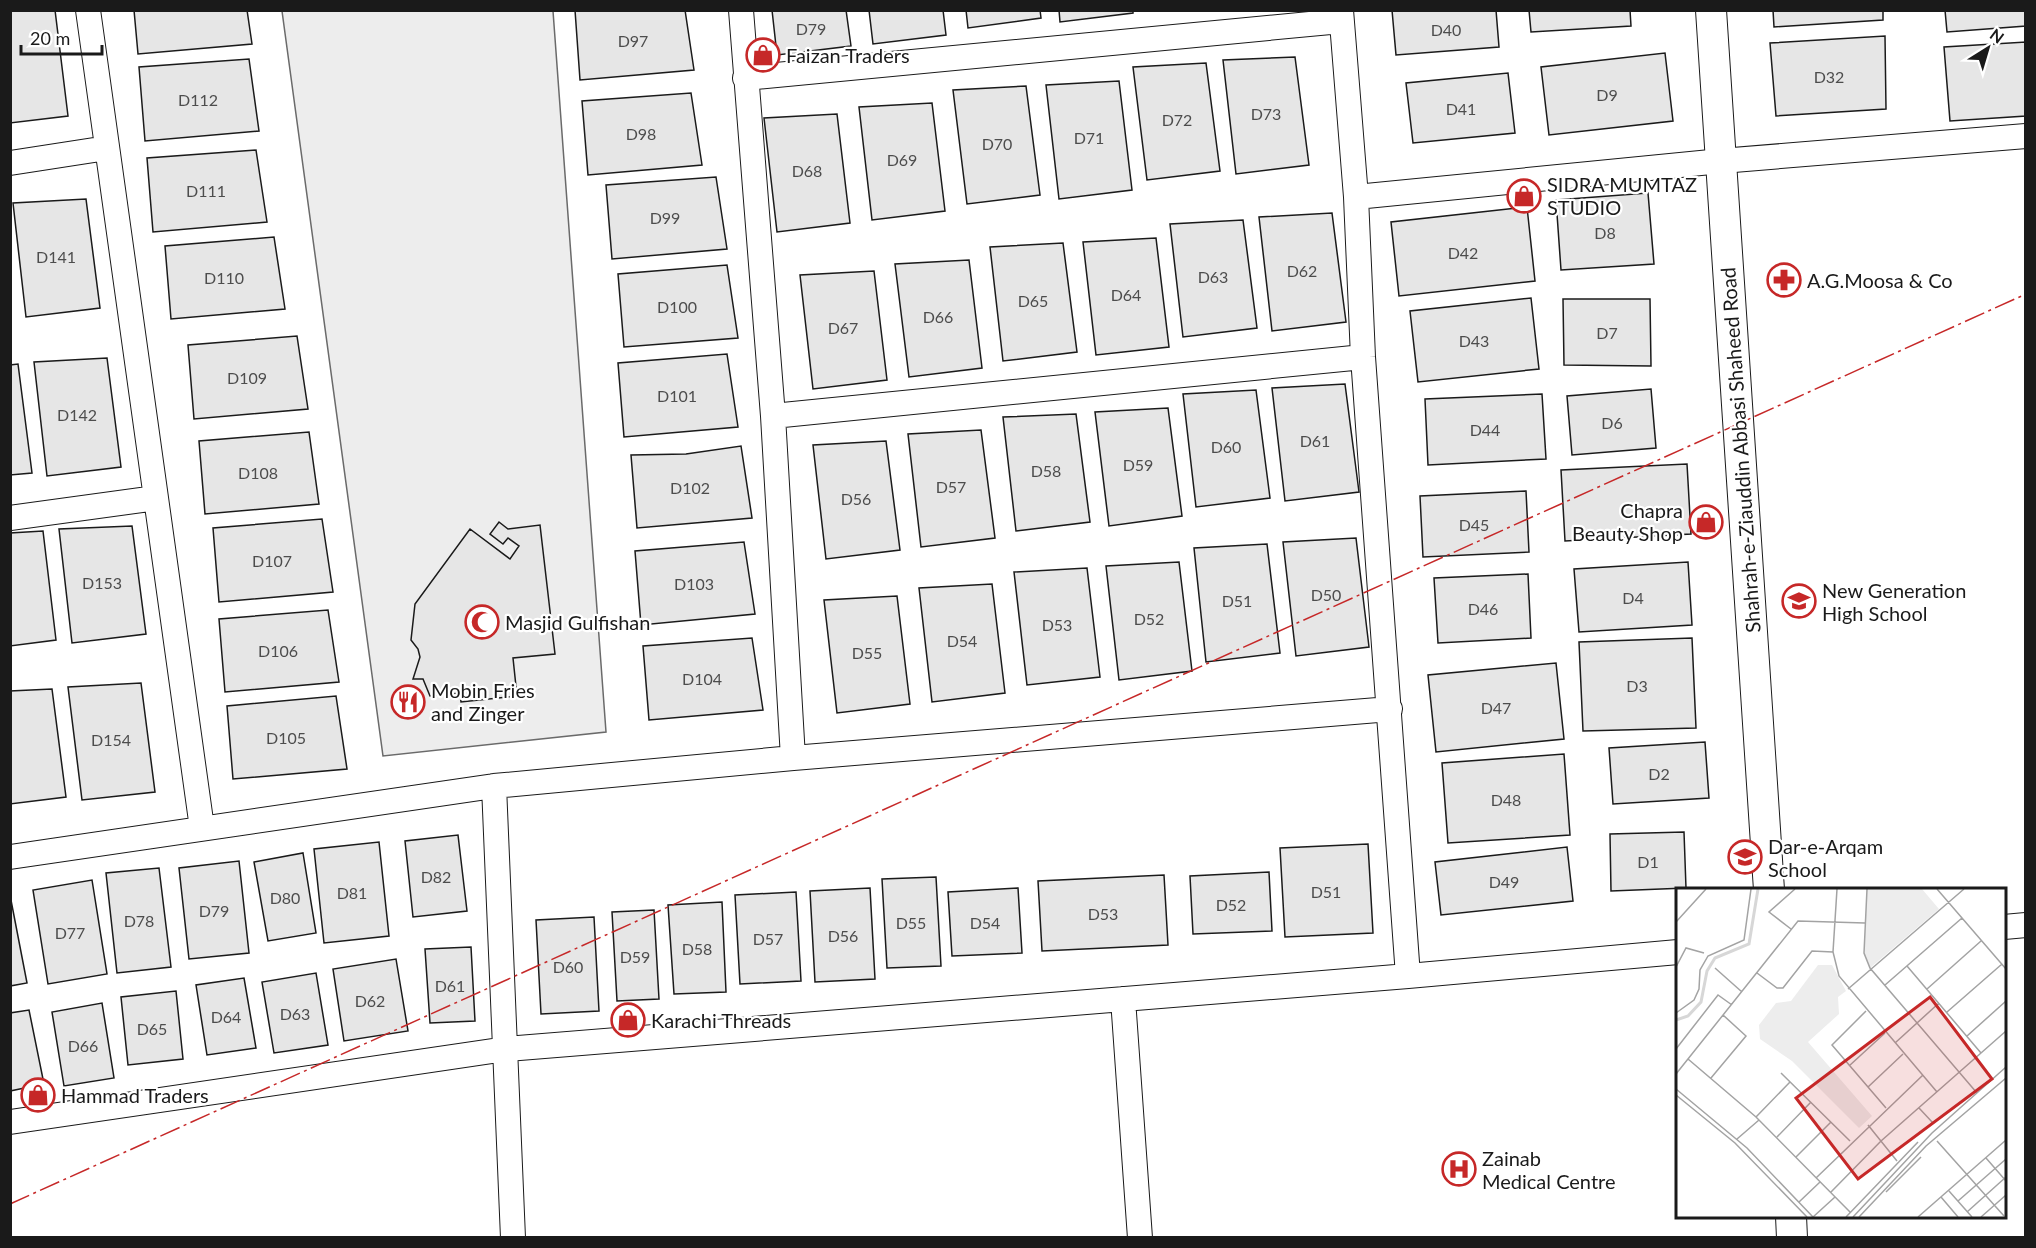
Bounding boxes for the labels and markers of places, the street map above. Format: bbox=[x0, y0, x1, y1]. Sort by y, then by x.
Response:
shop icon: Faizan Traders bbox=[745, 37, 781, 73]
place label: Faizan Traders bbox=[786, 43, 910, 67]
place label: SIDRA MUMTAZ STUDIO bbox=[1547, 172, 1697, 219]
shop icon: SIDRA MUMTAZ STUDIO bbox=[1506, 178, 1542, 214]
pharmacy icon: A.G.Moosa & Co bbox=[1766, 262, 1802, 298]
place label: A.G.Moosa & Co bbox=[1807, 268, 1953, 292]
place label: Chapra Beauty Shop bbox=[1572, 498, 1683, 545]
shop icon: Chapra Beauty Shop bbox=[1688, 504, 1724, 540]
place label: New Generation High School bbox=[1822, 578, 1966, 625]
school or university icon: New Generation High School bbox=[1781, 583, 1817, 619]
mosque icon: Masjid Gulfishan bbox=[464, 604, 500, 640]
place label: Masjid Gulfishan bbox=[505, 610, 650, 634]
place label: Mobin Fries and Zinger bbox=[431, 678, 535, 725]
restaurant icon: Mobin Fries and Zinger bbox=[390, 684, 426, 720]
place label: Dar-e-Arqam School bbox=[1768, 834, 1883, 881]
school or university icon: Dar-e-Arqam School bbox=[1727, 839, 1763, 875]
shop icon: Karachi Threads bbox=[610, 1002, 646, 1038]
place label: Karachi Threads bbox=[651, 1008, 791, 1032]
shop icon: Hammad Traders bbox=[20, 1077, 56, 1113]
place label: Hammad Traders bbox=[61, 1083, 209, 1107]
place label: Zainab Medical Centre bbox=[1482, 1146, 1616, 1193]
hospital icon: Zainab Medical Centre bbox=[1441, 1151, 1477, 1187]

